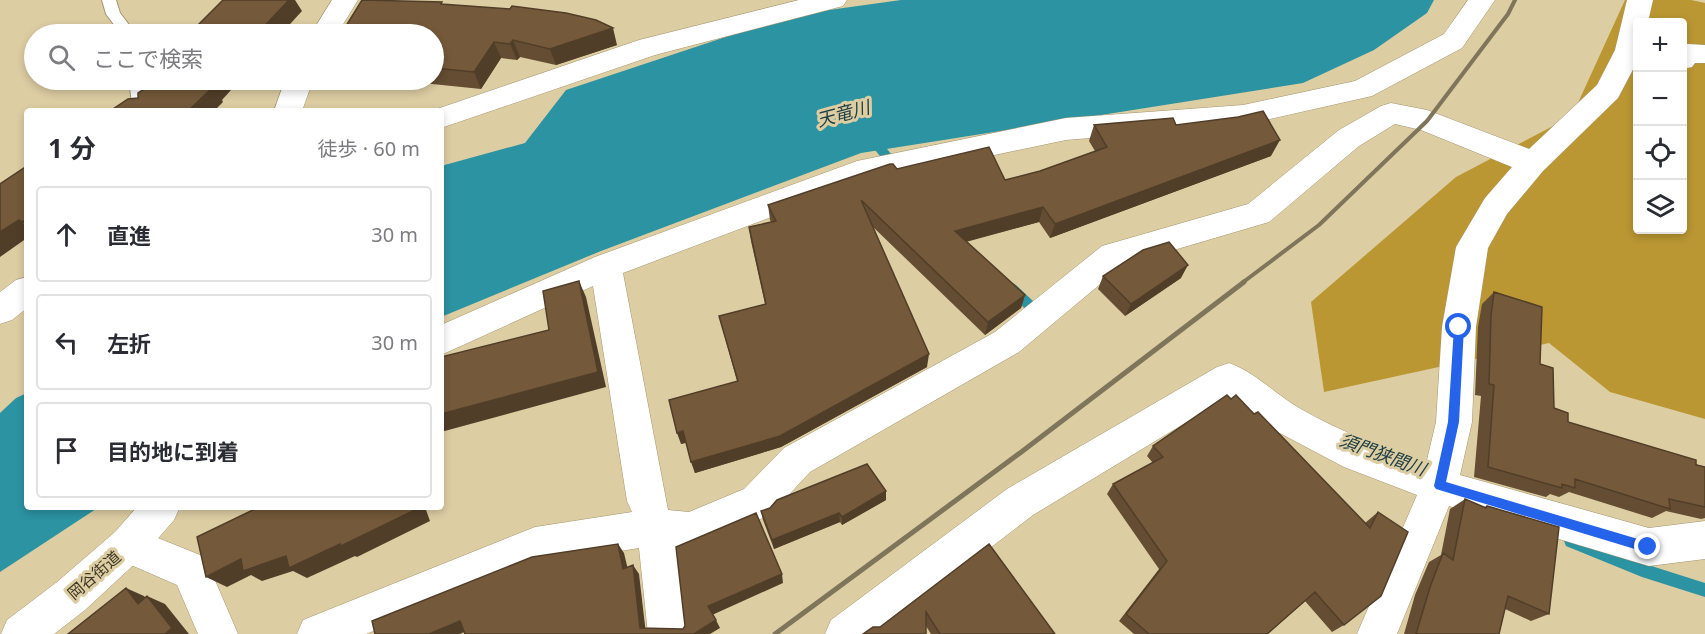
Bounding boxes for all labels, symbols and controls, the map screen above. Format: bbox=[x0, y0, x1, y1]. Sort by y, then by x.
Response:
map controls bbox=[1633, 18, 1687, 234]
button: + bbox=[1633, 18, 1687, 72]
search box bbox=[24, 24, 444, 90]
icon: search bbox=[45, 41, 78, 74]
text: ここで検索 bbox=[93, 43, 203, 73]
button: − bbox=[1633, 72, 1687, 126]
water label: 天竜川 bbox=[814, 94, 874, 132]
button: locate bbox=[1633, 126, 1687, 180]
text: 1 分 bbox=[48, 130, 96, 166]
text: 徒歩 · 60 m bbox=[317, 135, 420, 162]
button: layers bbox=[1633, 180, 1687, 234]
icon: ahead bbox=[50, 218, 83, 251]
text: 直進 bbox=[107, 220, 151, 250]
text: 30 m bbox=[371, 221, 418, 248]
route start bbox=[1445, 313, 1471, 339]
icon: left bbox=[50, 326, 83, 359]
text: 左折 bbox=[107, 328, 151, 358]
text: 30 m bbox=[371, 329, 418, 356]
water label: 須門狭間川 bbox=[1337, 427, 1431, 481]
icon: arrive bbox=[50, 434, 83, 467]
text: 目的地に到着 bbox=[107, 436, 239, 466]
route end bbox=[1634, 533, 1660, 559]
street label: 岡谷街道 bbox=[63, 546, 125, 604]

